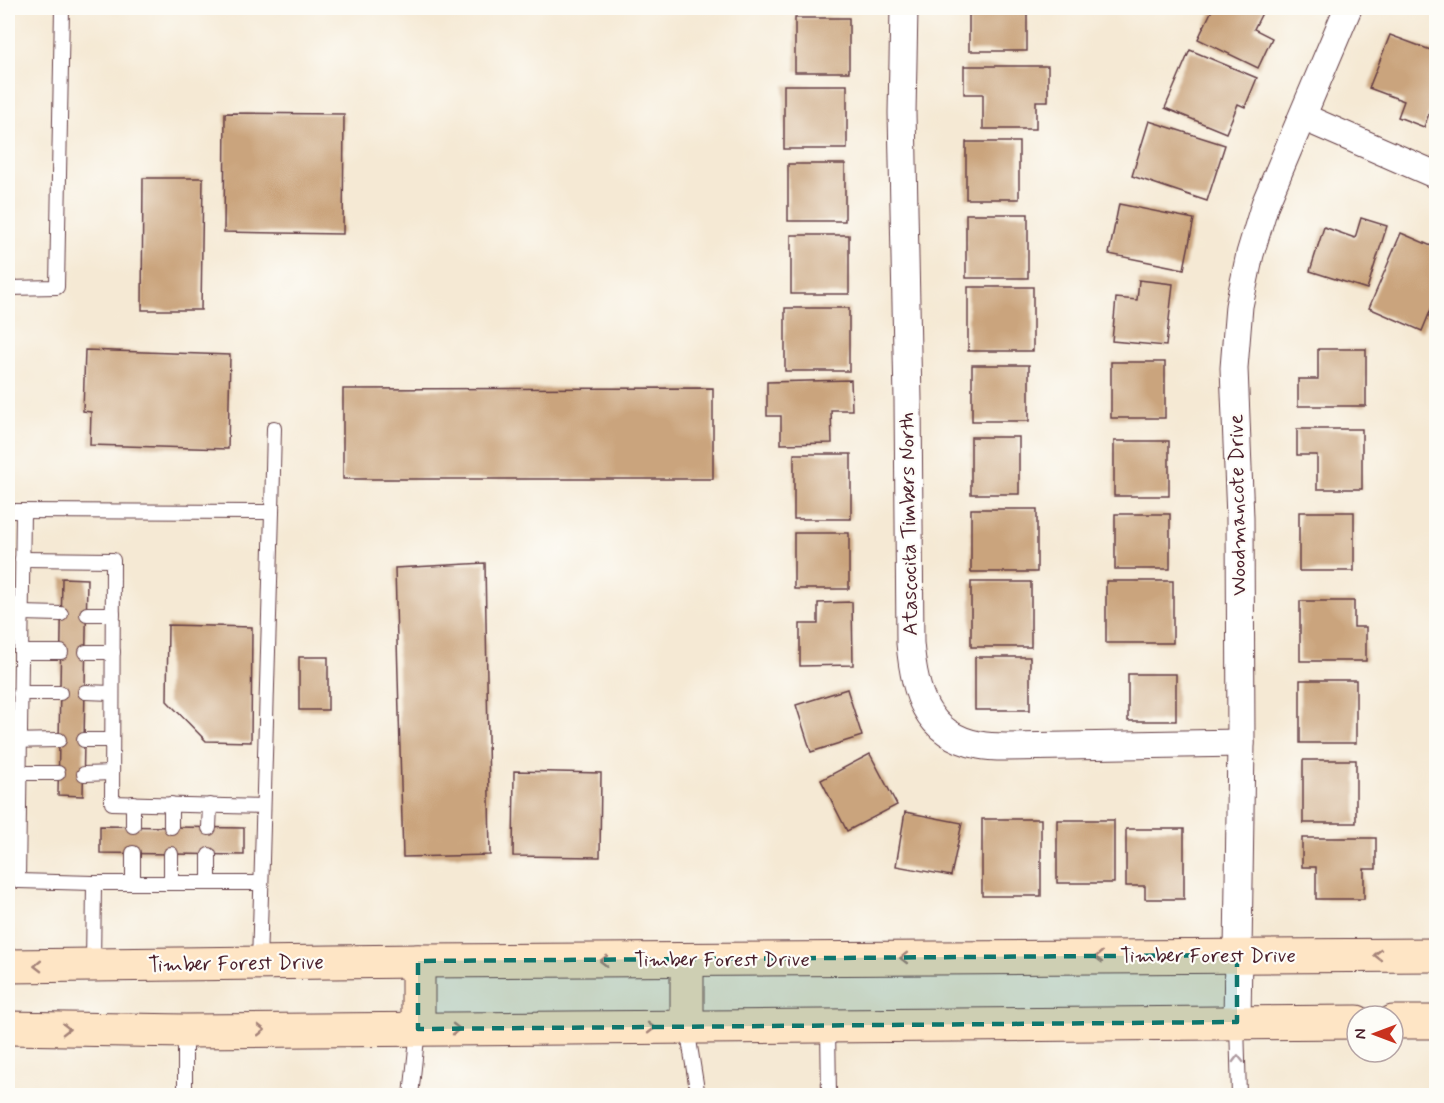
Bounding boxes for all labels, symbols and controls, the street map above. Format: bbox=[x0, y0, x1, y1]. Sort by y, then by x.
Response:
street label: Atascocita Timbers North bbox=[893, 412, 925, 636]
street label: Woodmancote Drive bbox=[1222, 414, 1254, 596]
street label: Timber Forest Drive bbox=[1120, 942, 1296, 970]
street label: Timber Forest Drive bbox=[634, 946, 810, 974]
street label: Timber Forest Drive bbox=[148, 948, 324, 980]
one-way arrow bbox=[1373, 949, 1382, 961]
one-way arrow bbox=[1095, 951, 1104, 963]
one-way arrow bbox=[900, 952, 909, 965]
one-way arrow bbox=[600, 955, 609, 967]
one-way arrow bbox=[34, 960, 43, 972]
north arrow bbox=[1345, 1004, 1405, 1064]
one-way arrow bbox=[646, 1022, 655, 1034]
one-way arrow bbox=[61, 1023, 70, 1035]
one-way arrow bbox=[451, 1023, 460, 1035]
one-way arrow bbox=[256, 1024, 265, 1036]
text: N bbox=[1351, 1029, 1372, 1039]
one-way arrow bbox=[1232, 1054, 1244, 1063]

